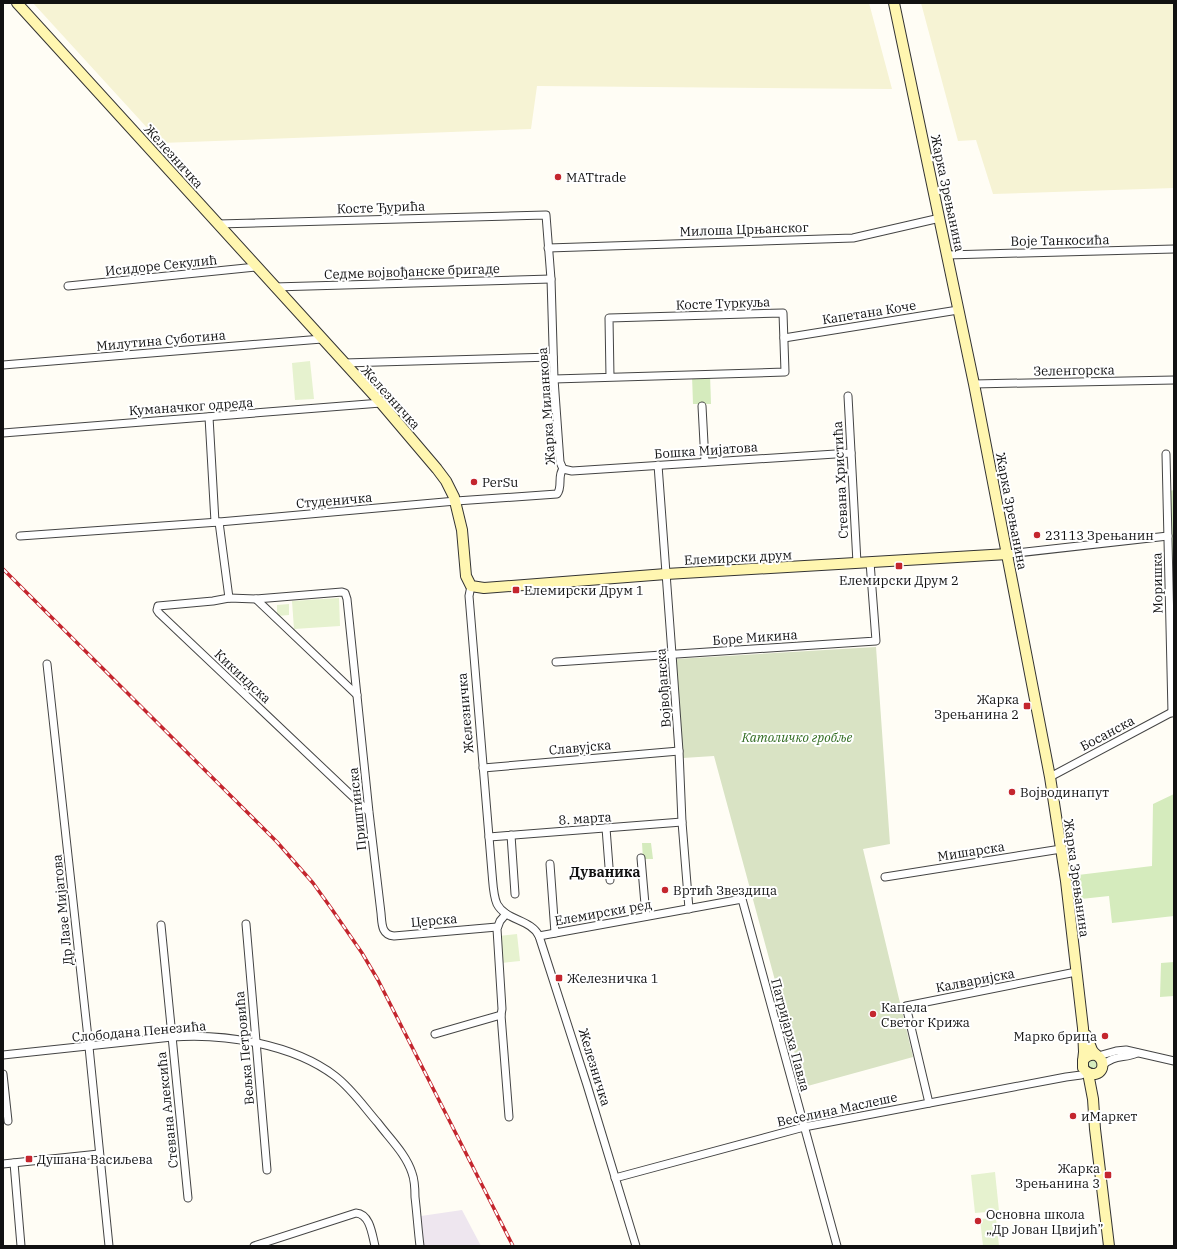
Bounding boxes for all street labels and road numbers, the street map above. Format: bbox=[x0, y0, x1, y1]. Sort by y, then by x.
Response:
street label: Железничка bbox=[140, 121, 207, 192]
street label: Жарка Зрењанина bbox=[927, 133, 968, 253]
street label: Косте Ђурића bbox=[336, 197, 426, 218]
street label: Милоша Црњанског bbox=[679, 219, 809, 240]
street label: Воје Танкосића bbox=[1010, 231, 1110, 250]
street label: Исидоре Секулић bbox=[104, 251, 218, 280]
street label: Седме војвођанске бригаде bbox=[324, 260, 500, 283]
street label: Косте Туркуља bbox=[676, 293, 771, 314]
street label: Капетана Коче bbox=[821, 297, 917, 328]
street label: Милутина Суботина bbox=[96, 326, 226, 355]
street label: Жарка Миланкова bbox=[534, 347, 559, 465]
street label: Зеленгорска bbox=[1033, 361, 1115, 380]
street label: Железничка bbox=[357, 362, 424, 433]
street label: Куманачког одреда bbox=[128, 394, 254, 419]
street label: Стевана Христића bbox=[829, 421, 852, 539]
street label: Бошка Мијатова bbox=[654, 438, 758, 463]
street label: Жарка Зрењанина bbox=[992, 451, 1031, 571]
street label: Студеничка bbox=[295, 489, 373, 512]
street label: Елемирски друм bbox=[684, 546, 793, 569]
street label: Моришка bbox=[1148, 552, 1167, 614]
street label: Боре Микина bbox=[712, 626, 798, 649]
street label: Кикиндска bbox=[211, 646, 275, 707]
street label: Војвођанска bbox=[652, 648, 675, 728]
street label: Железничка bbox=[454, 672, 477, 754]
street label: Босанска bbox=[1077, 712, 1137, 755]
street label: Славујска bbox=[548, 736, 612, 759]
street label: Приштинска bbox=[345, 767, 370, 851]
street label: 8. марта bbox=[558, 808, 612, 829]
street label: Жарка Зрењанина bbox=[1060, 818, 1093, 938]
street label: Мишарска bbox=[936, 838, 1006, 865]
street label: Др Лазе Мијатова bbox=[48, 854, 77, 966]
street label: Елемирски ред bbox=[553, 896, 653, 929]
street label: Церска bbox=[410, 910, 458, 931]
street label: Калваријска bbox=[934, 965, 1016, 996]
street label: Патријарха Павла bbox=[767, 977, 814, 1094]
street label: Вељка Петровића bbox=[231, 990, 258, 1106]
street label: Слободана Пенезића bbox=[71, 1017, 207, 1046]
street label: Железничка bbox=[575, 1026, 614, 1108]
street label: Стевана Алексића bbox=[153, 1051, 182, 1169]
street label: Веселина Маслеше bbox=[775, 1088, 899, 1131]

